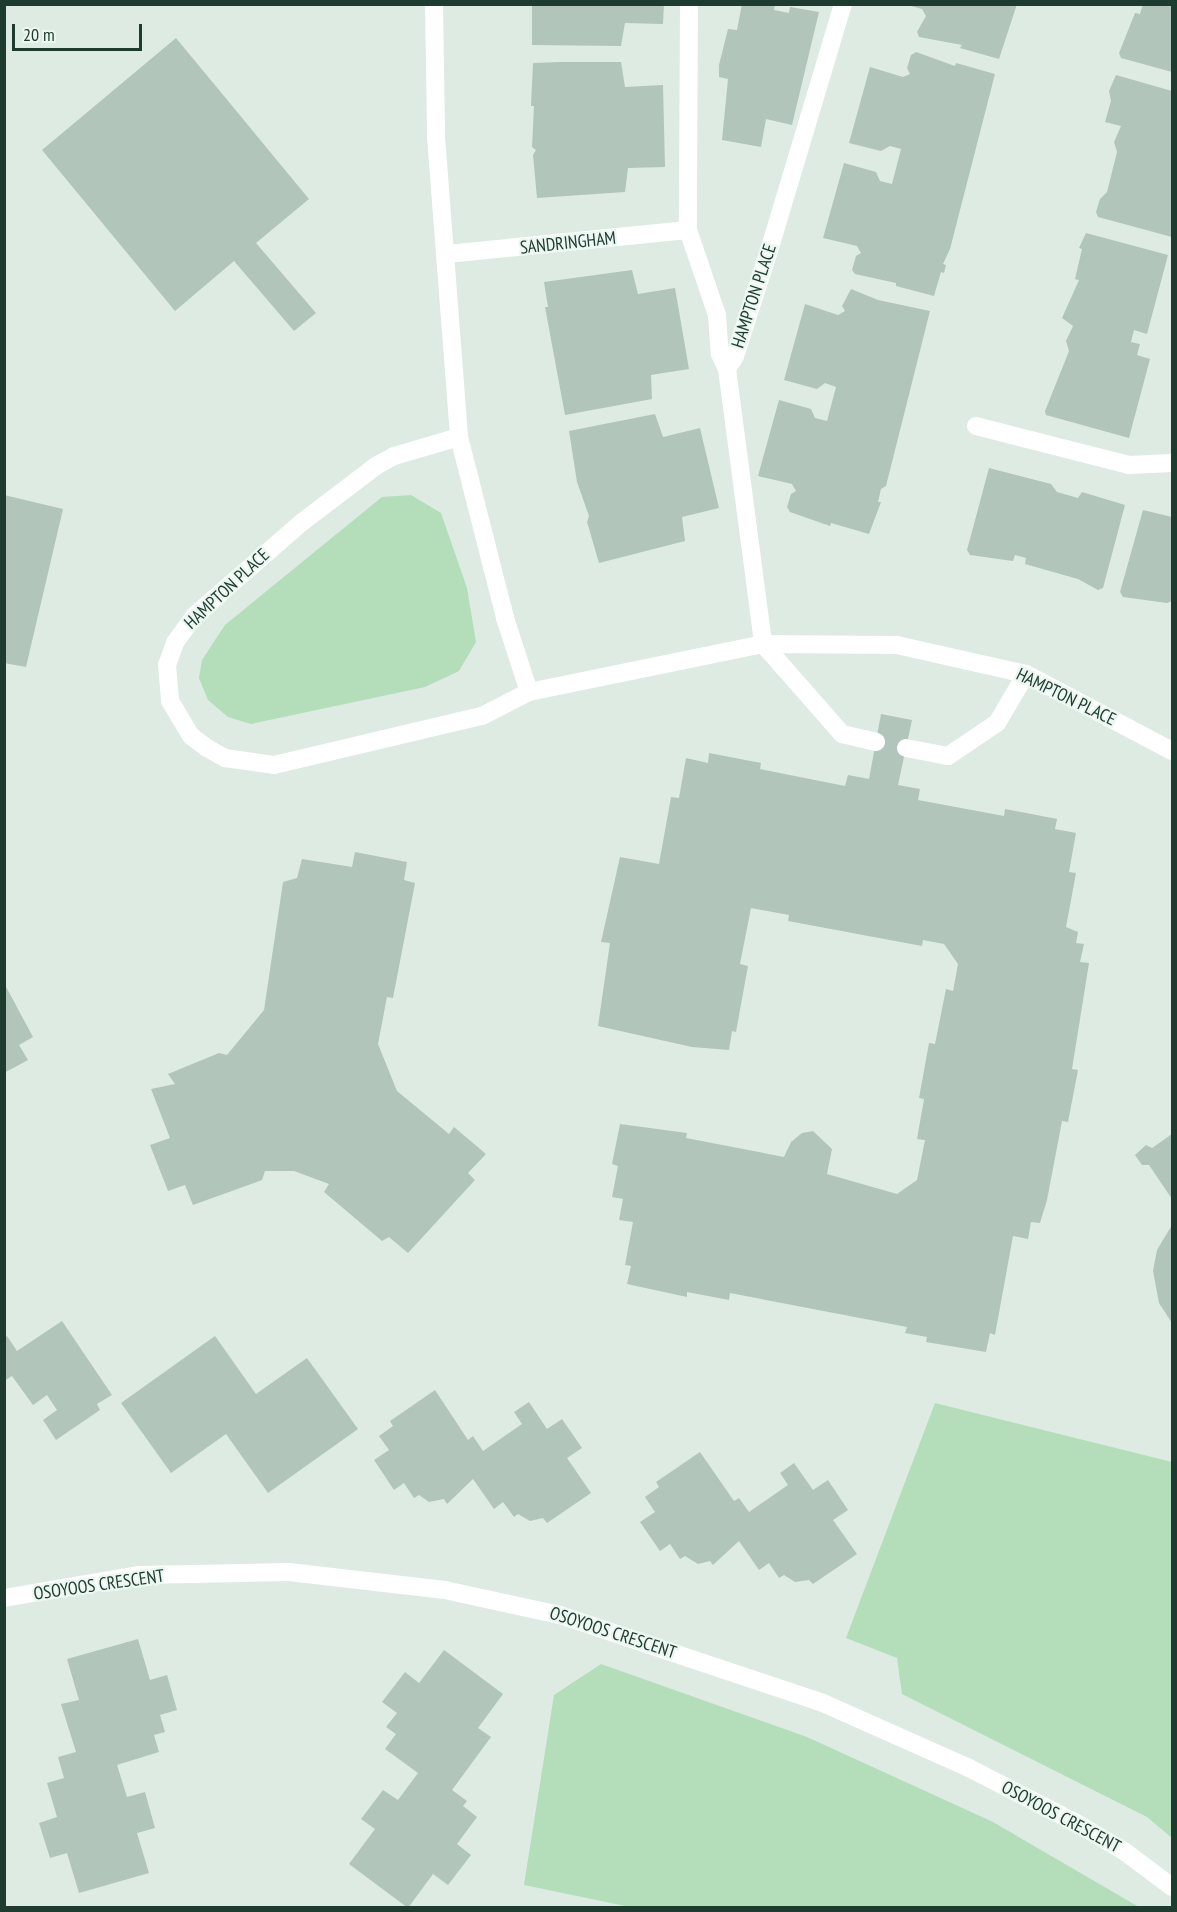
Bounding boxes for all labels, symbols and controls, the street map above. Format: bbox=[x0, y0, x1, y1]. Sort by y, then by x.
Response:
scale bar bbox=[15, 12, 146, 50]
text: 20 m bbox=[23, 23, 55, 46]
street label: SANDRINGHAM bbox=[519, 227, 617, 259]
street label: HAMPTON PLACE bbox=[727, 241, 781, 351]
street label: HAMPTON PLACE bbox=[180, 544, 274, 634]
street label: HAMPTON PLACE bbox=[1013, 664, 1119, 730]
street label: OSOYOOS CRESCENT bbox=[32, 1565, 166, 1605]
street label: OSOYOOS CRESCENT bbox=[547, 1602, 679, 1664]
street label: OSOYOOS CRESCENT bbox=[998, 1777, 1124, 1857]

